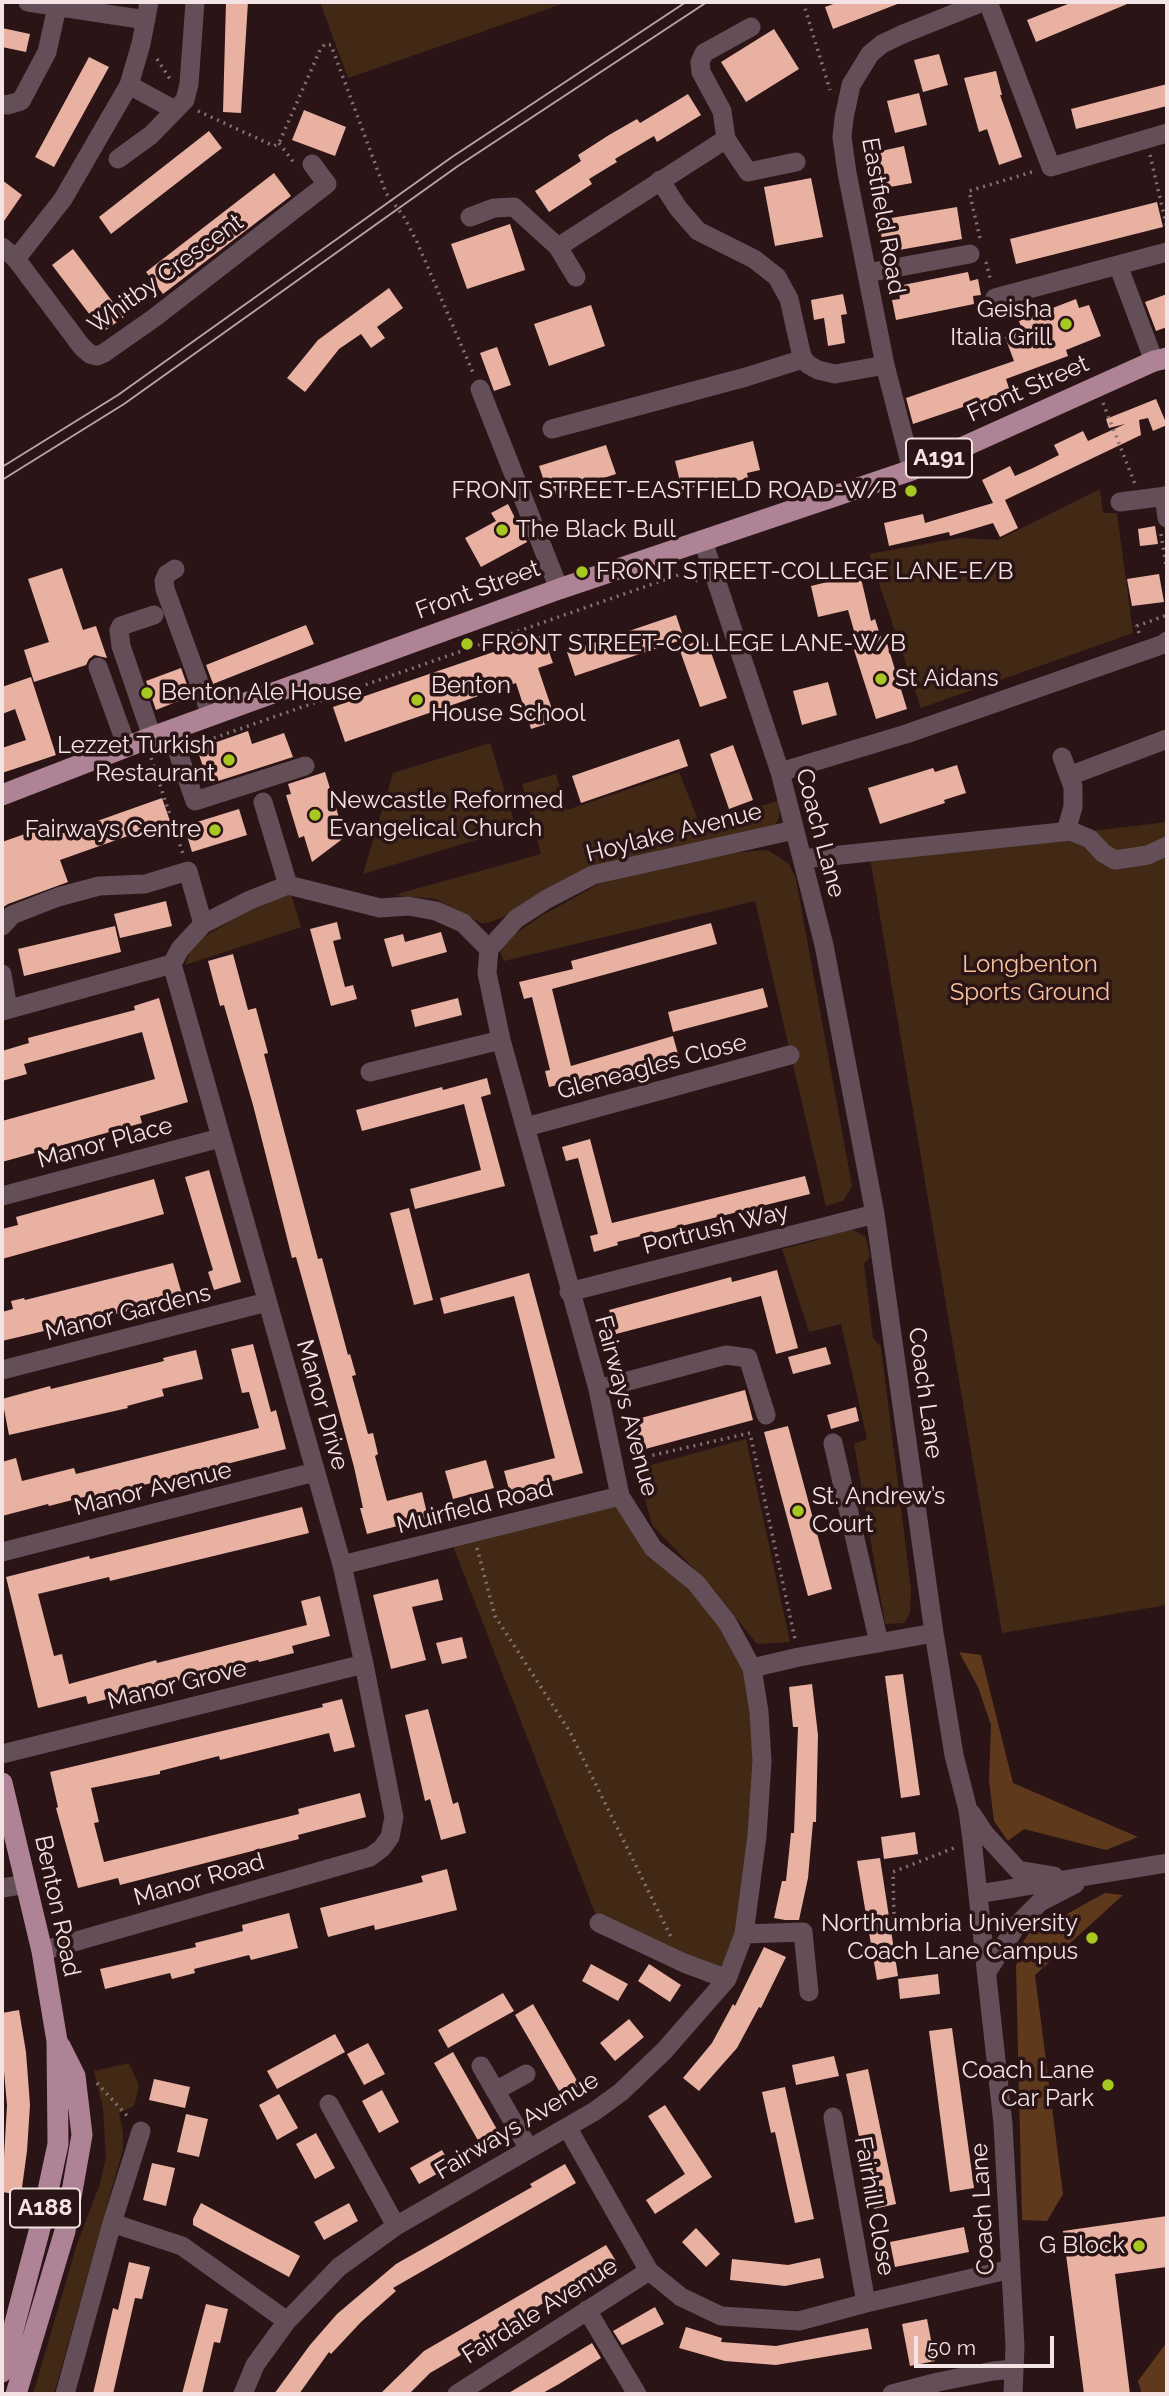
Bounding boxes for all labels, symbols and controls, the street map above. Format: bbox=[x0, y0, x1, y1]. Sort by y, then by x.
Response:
street label: Eastfield Road bbox=[855, 135, 911, 297]
street label: Whitby Crescent bbox=[83, 208, 249, 340]
place label: Geisha Italia Grill bbox=[950, 296, 1052, 352]
marker: Geisha Italia Grill bbox=[1058, 316, 1074, 332]
street label: Front Street bbox=[963, 349, 1093, 429]
road number: A191 bbox=[906, 438, 972, 478]
place label: FRONT STREET-EASTFIELD ROAD-W/B bbox=[451, 477, 897, 505]
marker: FRONT STREET-EASTFIELD ROAD-W/B bbox=[903, 483, 919, 499]
place label: The Black Bull bbox=[516, 516, 676, 544]
marker: The Black Bull bbox=[494, 522, 510, 538]
street label: Front Street bbox=[412, 554, 544, 626]
place label: FRONT STREET-COLLEGE LANE-E/B bbox=[596, 558, 1013, 586]
marker: FRONT STREET-COLLEGE LANE-E/B bbox=[574, 564, 590, 580]
place label: FRONT STREET-COLLEGE LANE-W/B bbox=[481, 630, 906, 658]
marker: FRONT STREET-COLLEGE LANE-W/B bbox=[459, 636, 475, 652]
place label: St Aidans bbox=[895, 665, 999, 693]
marker: St Aidans bbox=[873, 671, 889, 687]
place label: Benton House School bbox=[431, 672, 586, 728]
place label: Benton Ale House bbox=[161, 679, 362, 707]
marker: Benton Ale House bbox=[139, 685, 155, 701]
marker: Benton House School bbox=[409, 692, 425, 708]
place label: Lezzet Turkish Restaurant bbox=[57, 732, 215, 788]
marker: Lezzet Turkish Restaurant bbox=[221, 752, 237, 768]
street label: Coach Lane bbox=[789, 765, 851, 901]
place label: Newcastle Reformed Evangelical Church bbox=[329, 787, 563, 843]
street label: Hoylake Avenue bbox=[583, 797, 765, 869]
marker: Newcastle Reformed Evangelical Church bbox=[307, 807, 323, 823]
place label: Fairways Centre bbox=[25, 816, 201, 844]
marker: Fairways Centre bbox=[207, 822, 223, 838]
park label: Longbenton Sports Ground bbox=[950, 951, 1110, 1007]
street label: Gleneagles Close bbox=[554, 1028, 750, 1106]
street label: Manor Place bbox=[34, 1111, 176, 1175]
street label: Portrush Way bbox=[640, 1197, 792, 1261]
street label: Manor Gardens bbox=[42, 1278, 214, 1348]
street label: Fairways Avenue bbox=[588, 1313, 664, 1499]
street label: Coach Lane bbox=[902, 1326, 948, 1460]
street label: Manor Drive bbox=[290, 1337, 354, 1473]
street label: Manor Avenue bbox=[71, 1456, 235, 1522]
street label: Muirfield Road bbox=[394, 1474, 556, 1540]
place label: St. Andrew’s Court bbox=[812, 1483, 945, 1539]
marker: St. Andrew’s Court bbox=[790, 1503, 806, 1519]
street label: Manor Grove bbox=[104, 1654, 250, 1716]
street label: Benton Road bbox=[28, 1833, 86, 1979]
street label: Manor Road bbox=[130, 1848, 268, 1912]
place label: Northumbria University Coach Lane Campus bbox=[821, 1910, 1078, 1966]
marker: Northumbria University Coach Lane Campus bbox=[1084, 1930, 1100, 1946]
place label: Coach Lane Car Park bbox=[962, 2057, 1094, 2113]
street label: Fairways Avenue bbox=[430, 2066, 604, 2186]
marker: Coach Lane Car Park bbox=[1100, 2077, 1116, 2093]
street label: Fairhill Close bbox=[848, 2134, 900, 2278]
street label: Coach Lane bbox=[965, 2142, 1001, 2276]
road number: A188 bbox=[10, 2188, 80, 2228]
place label: G Block bbox=[1039, 2232, 1125, 2260]
marker: G Block bbox=[1131, 2238, 1147, 2254]
street label: Fairdale Avenue bbox=[457, 2252, 623, 2370]
scale bar bbox=[917, 2322, 1057, 2366]
text: 50 m bbox=[927, 2335, 976, 2360]

